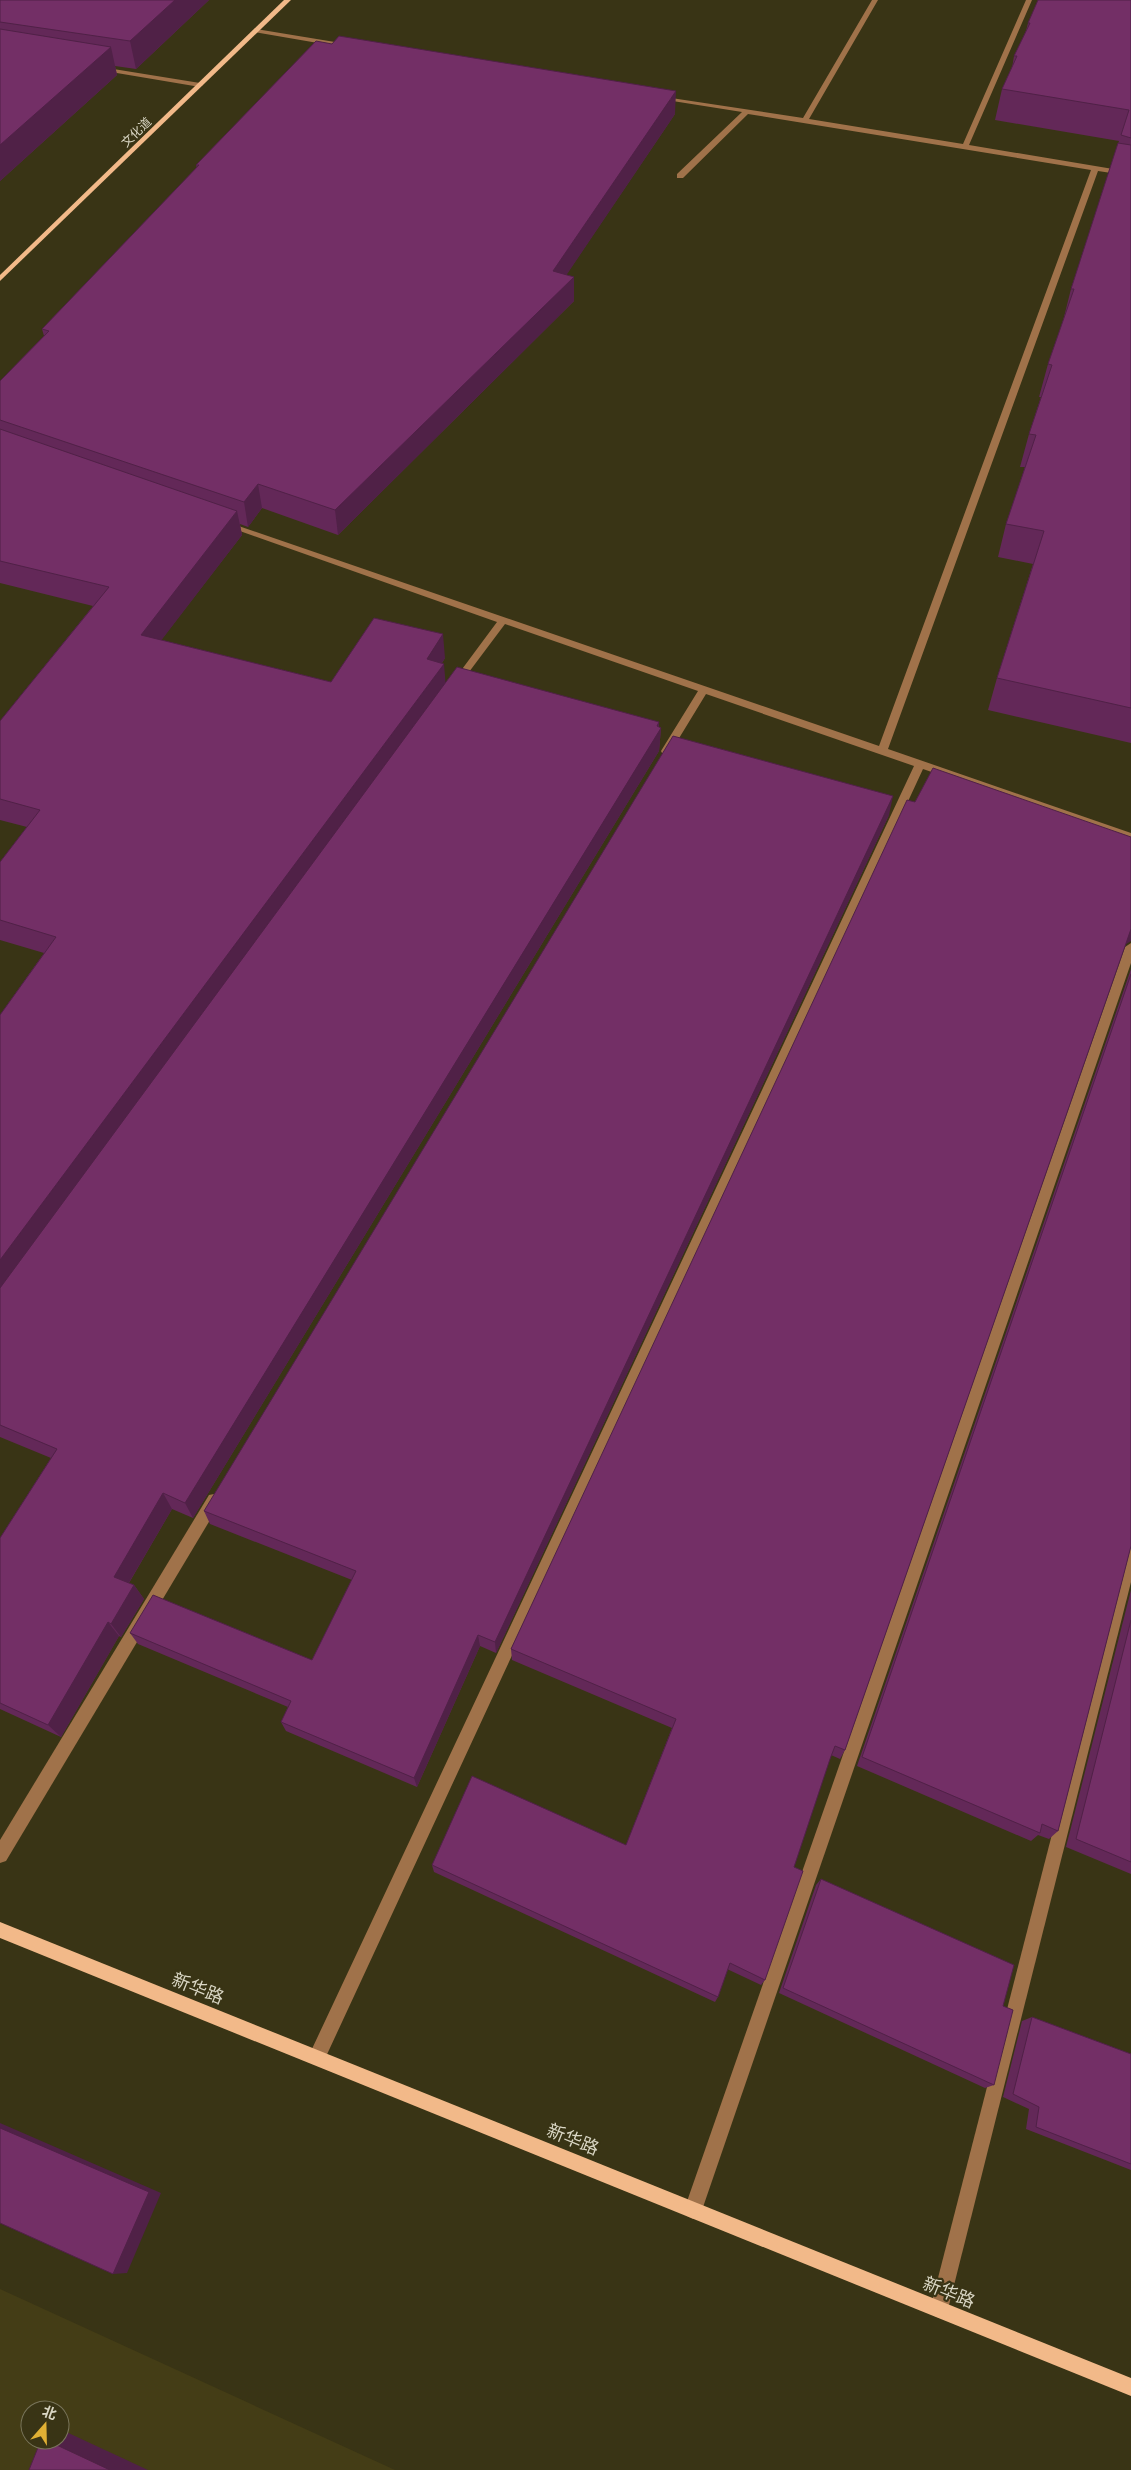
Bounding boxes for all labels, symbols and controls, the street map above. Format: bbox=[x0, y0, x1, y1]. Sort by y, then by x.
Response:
street label: 文化道 bbox=[117, 113, 155, 151]
street label: 新华路 bbox=[168, 1966, 228, 2010]
street label: 新华路 bbox=[543, 2117, 603, 2161]
street label: 新华路 bbox=[919, 2270, 979, 2314]
north arrow bbox=[20, 2400, 70, 2450]
text: 北 bbox=[39, 2401, 59, 2425]

